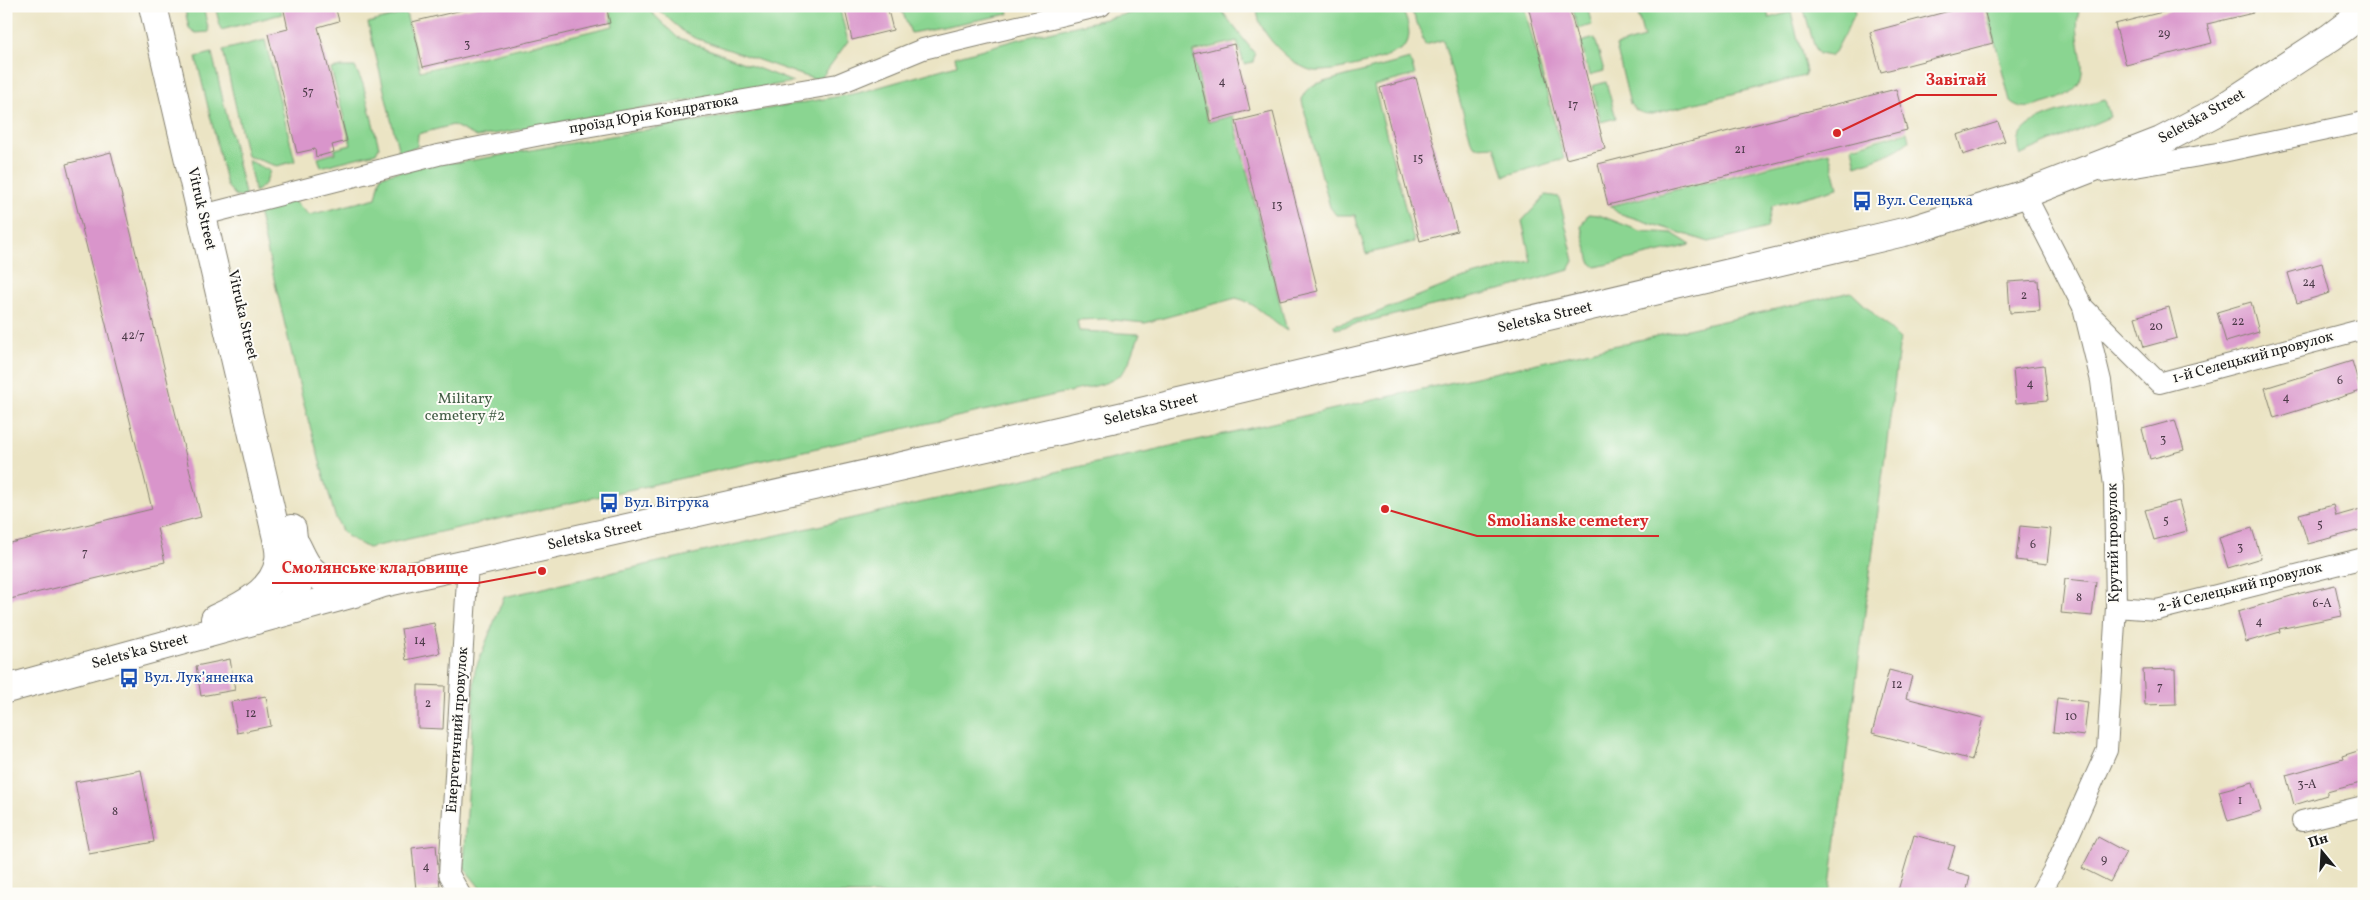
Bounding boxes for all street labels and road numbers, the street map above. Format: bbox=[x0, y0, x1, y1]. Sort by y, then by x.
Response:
street label: Seletska Street bbox=[2155, 84, 2249, 150]
street label: проїзд Юрія Кондратюка bbox=[568, 90, 740, 140]
street label: Vitruk Street bbox=[181, 165, 221, 253]
street label: Vitruka Street bbox=[221, 268, 263, 362]
street label: Seletska Street bbox=[1496, 297, 1594, 339]
street label: 1-й Селецький провулок bbox=[2170, 326, 2336, 390]
street label: Seletska Street bbox=[1102, 388, 1200, 432]
street label: Крутий провулок bbox=[2102, 483, 2126, 603]
street label: Seletska Street bbox=[546, 516, 644, 556]
street label: 2-й Селецький провулок bbox=[2156, 557, 2324, 619]
street label: Selets'ka Street bbox=[89, 629, 191, 675]
street label: Енергетичний провулок bbox=[442, 646, 474, 814]

